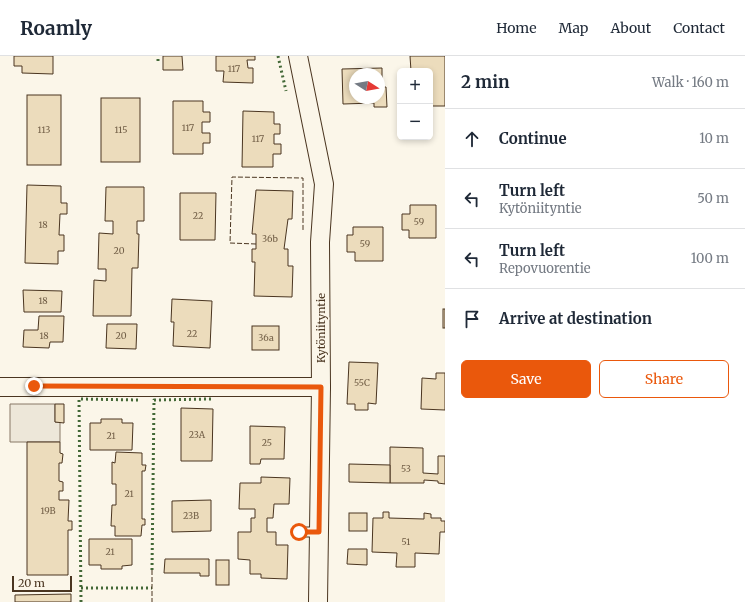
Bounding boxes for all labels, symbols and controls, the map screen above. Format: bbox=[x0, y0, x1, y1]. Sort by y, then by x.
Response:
text: Roamly bbox=[20, 16, 92, 40]
text: Home bbox=[496, 19, 537, 37]
text: Map bbox=[559, 19, 588, 37]
text: About bbox=[610, 19, 651, 37]
text: Contact bbox=[673, 19, 725, 37]
house number: 117 bbox=[228, 63, 240, 74]
north arrow bbox=[349, 68, 385, 104]
map controls bbox=[397, 68, 433, 140]
button: + bbox=[397, 68, 433, 104]
text: 2 min bbox=[461, 71, 509, 93]
text: Walk · 160 m bbox=[652, 74, 729, 91]
button: − bbox=[397, 104, 433, 140]
house number: 117 bbox=[182, 122, 194, 133]
house number: 113 bbox=[38, 124, 50, 135]
house number: 115 bbox=[115, 124, 127, 135]
icon: ahead bbox=[461, 128, 483, 150]
text: Continue bbox=[499, 129, 567, 148]
text: 10 m bbox=[699, 130, 729, 147]
house number: 117 bbox=[252, 133, 264, 144]
text: Turn left bbox=[499, 181, 565, 200]
icon: left bbox=[461, 188, 483, 210]
text: 50 m bbox=[697, 190, 729, 207]
text: Kytöniityntie bbox=[499, 200, 582, 217]
house number: 22 bbox=[193, 210, 203, 221]
house number: 59 bbox=[414, 216, 424, 227]
house number: 18 bbox=[38, 219, 48, 230]
house number: 36b bbox=[262, 233, 279, 244]
house number: 59 bbox=[360, 238, 370, 249]
text: Turn left bbox=[499, 241, 565, 260]
house number: 20 bbox=[114, 245, 125, 256]
icon: left bbox=[461, 248, 483, 270]
text: 100 m bbox=[691, 250, 729, 267]
text: Repovuorentie bbox=[499, 260, 591, 277]
street label: Kytöniityntie bbox=[314, 293, 328, 363]
house number: 18 bbox=[38, 295, 48, 306]
icon: arrive bbox=[461, 308, 483, 330]
text: Arrive at destination bbox=[499, 309, 652, 328]
house number: 22 bbox=[187, 328, 197, 339]
house number: 18 bbox=[39, 330, 49, 341]
house number: 20 bbox=[116, 330, 127, 341]
house number: 36a bbox=[258, 332, 274, 343]
button: Save bbox=[461, 360, 591, 398]
button: Share bbox=[599, 360, 729, 398]
route end bbox=[25, 377, 43, 395]
house number: 55C bbox=[354, 377, 370, 388]
house number: 23A bbox=[189, 429, 206, 440]
house number: 21 bbox=[106, 430, 116, 441]
house number: 25 bbox=[262, 437, 272, 448]
house number: 53 bbox=[401, 463, 411, 474]
house number: 21 bbox=[124, 488, 134, 499]
house number: 19B bbox=[41, 505, 55, 516]
house number: 23B bbox=[183, 510, 199, 521]
route start bbox=[290, 523, 308, 541]
house number: 51 bbox=[402, 536, 410, 547]
house number: 21 bbox=[105, 546, 115, 557]
scale bar bbox=[12, 574, 72, 593]
text: 20 m bbox=[18, 576, 45, 590]

